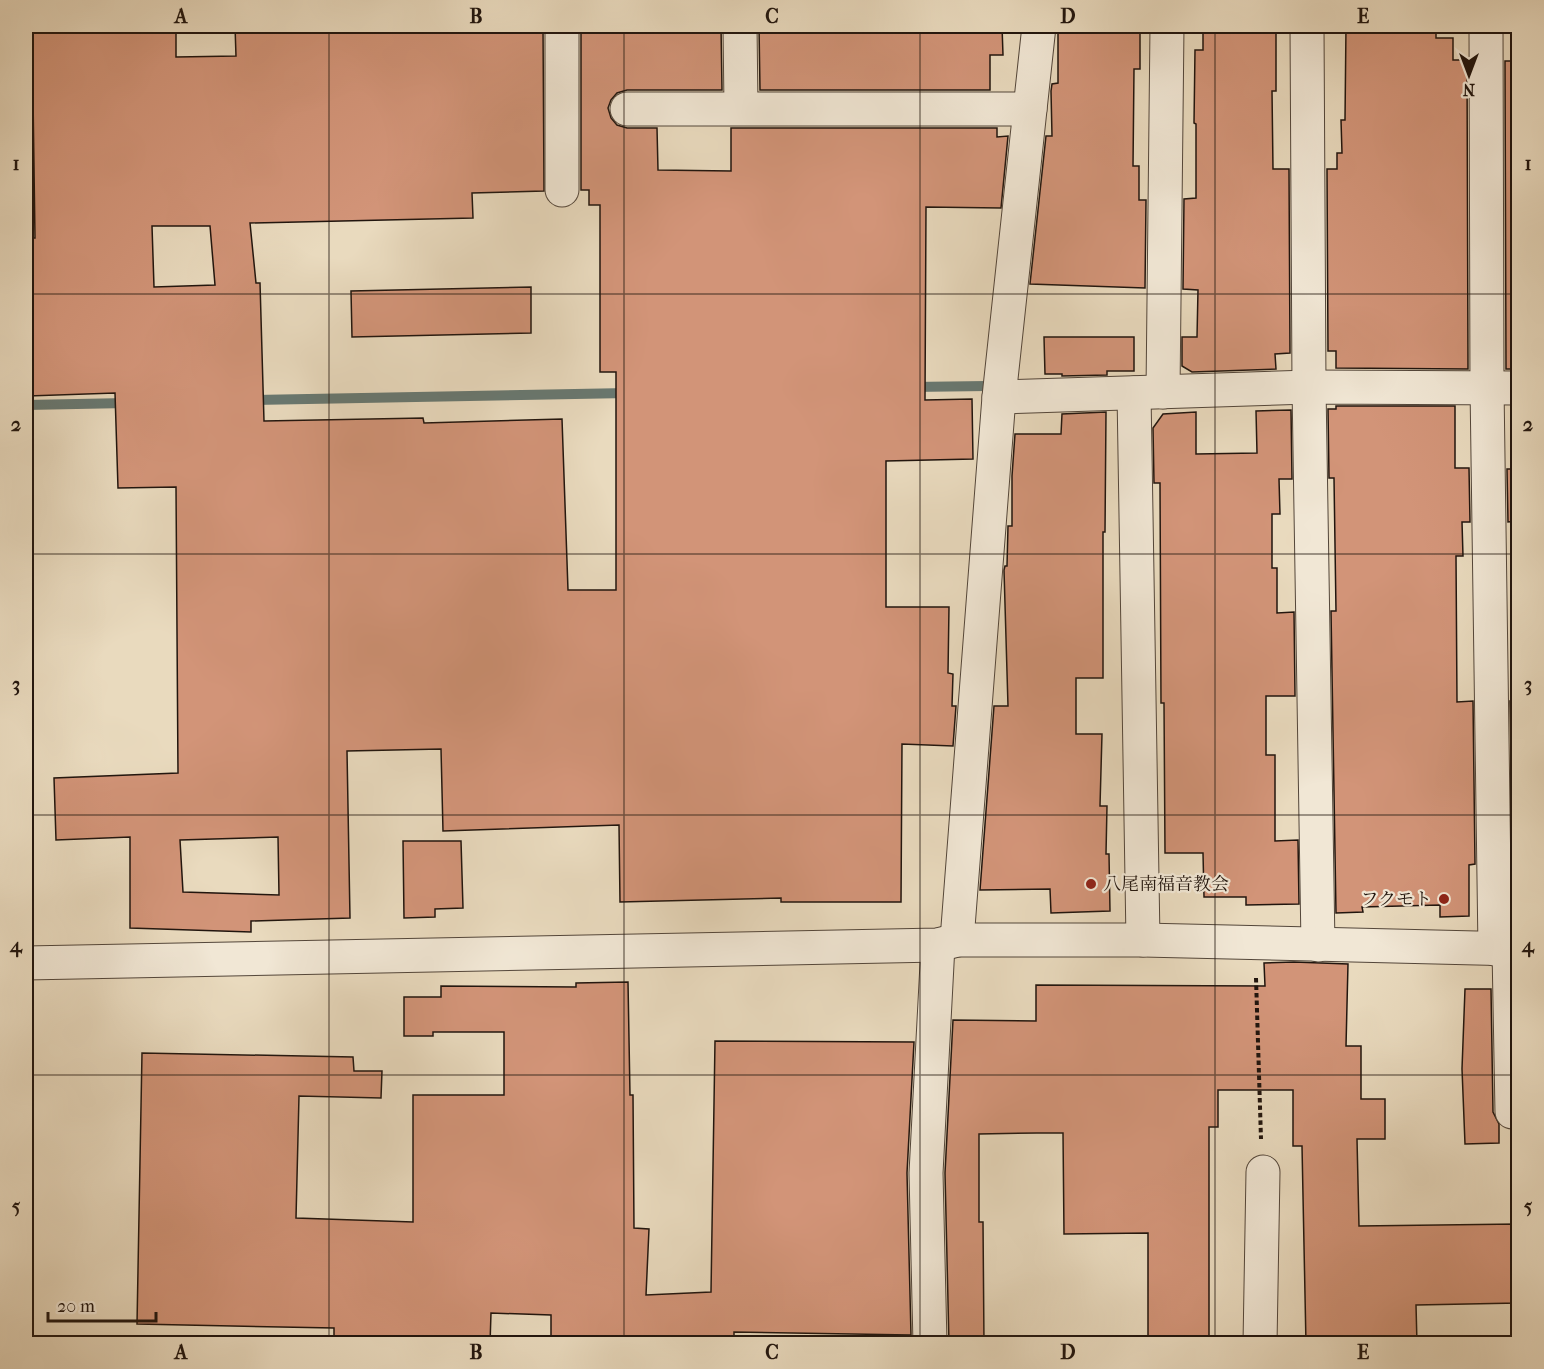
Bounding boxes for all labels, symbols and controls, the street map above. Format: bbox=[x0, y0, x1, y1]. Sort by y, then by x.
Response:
text: A bbox=[173, 5, 189, 28]
text: B bbox=[469, 5, 483, 28]
text: C bbox=[765, 5, 779, 28]
text: D bbox=[1060, 5, 1076, 28]
text: E bbox=[1357, 5, 1369, 28]
north arrow bbox=[1439, 45, 1499, 105]
text: N bbox=[1462, 80, 1475, 99]
text: 1 bbox=[12, 152, 20, 175]
text: 1 bbox=[1524, 152, 1532, 175]
text: 2 bbox=[11, 413, 21, 436]
text: 2 bbox=[1523, 413, 1533, 436]
text: 3 bbox=[12, 673, 20, 696]
text: 3 bbox=[1524, 673, 1532, 696]
place label: 八尾南福音教会 bbox=[1103, 874, 1229, 895]
marker: 八尾南福音教会 bbox=[1084, 877, 1098, 891]
place label: フクモト bbox=[1361, 889, 1432, 910]
marker: フクモト bbox=[1437, 892, 1451, 906]
text: 4 bbox=[9, 934, 23, 958]
text: 4 bbox=[1521, 934, 1535, 958]
text: 5 bbox=[12, 1195, 21, 1218]
text: 5 bbox=[1524, 1195, 1533, 1218]
scale bar bbox=[48, 1285, 156, 1323]
text: 20 m bbox=[57, 1296, 95, 1317]
text: A bbox=[173, 1341, 189, 1364]
text: B bbox=[469, 1341, 483, 1364]
text: C bbox=[765, 1341, 779, 1364]
text: D bbox=[1060, 1341, 1076, 1364]
text: E bbox=[1357, 1341, 1369, 1364]

